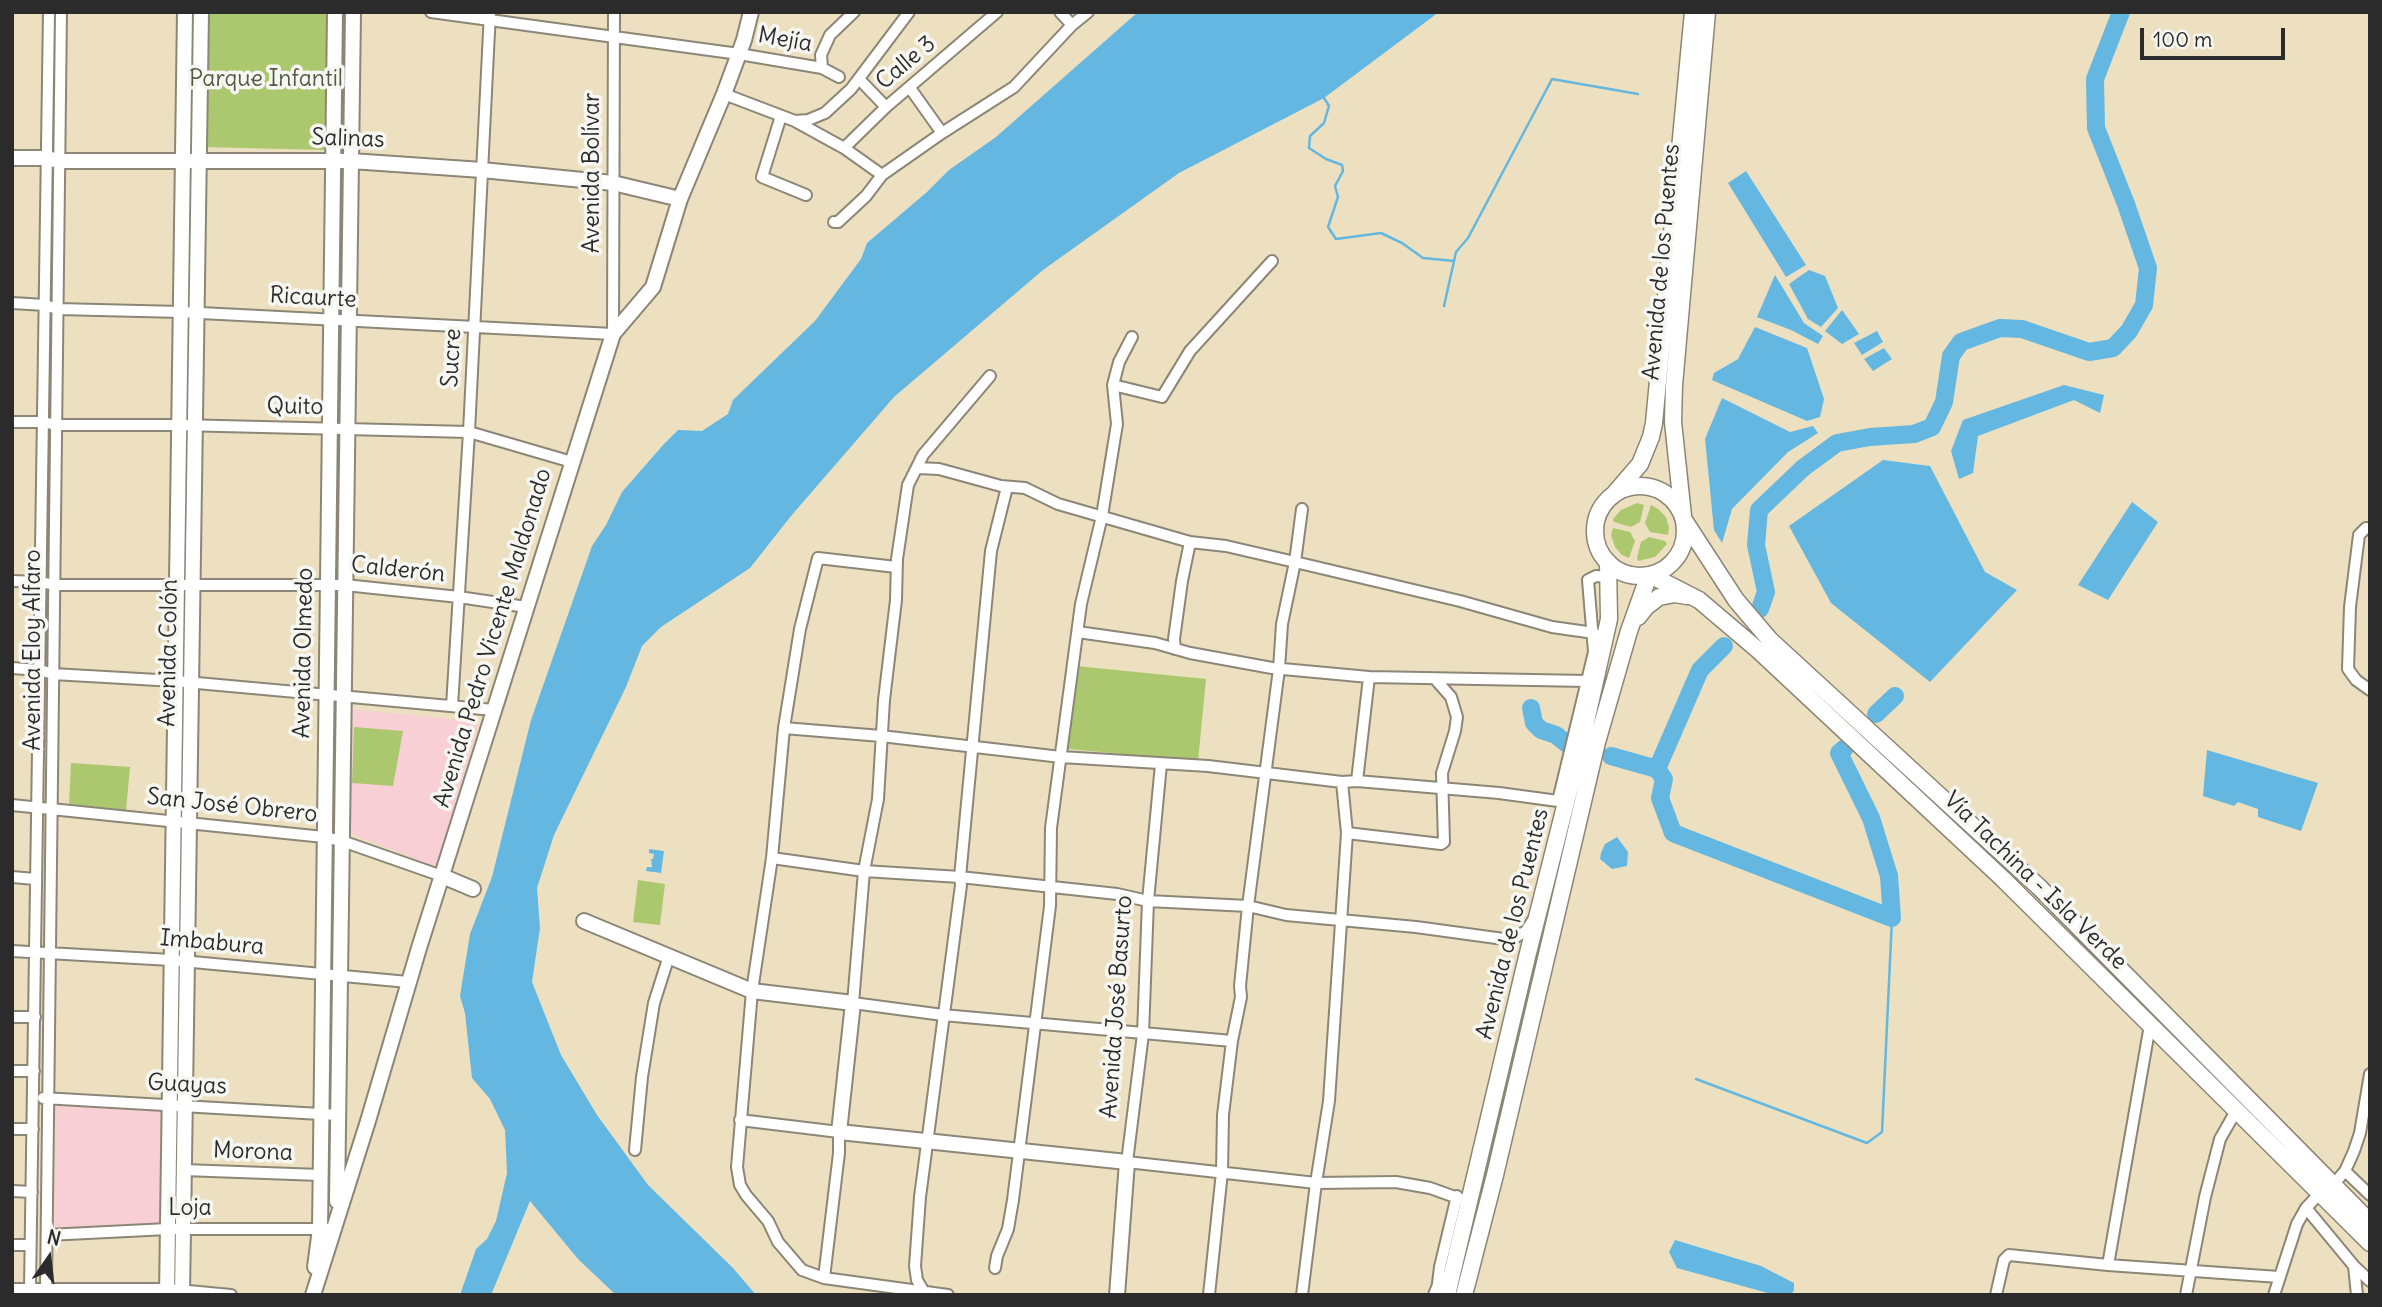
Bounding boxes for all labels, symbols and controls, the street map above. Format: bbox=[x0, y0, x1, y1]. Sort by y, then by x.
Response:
scale bar bbox=[2144, 14, 2289, 58]
street label: Mejía bbox=[756, 22, 814, 58]
text: 100 m bbox=[2153, 26, 2212, 53]
street label: Calle 3 bbox=[871, 30, 941, 96]
park label: Parque Infantil bbox=[189, 65, 343, 93]
street label: Avenida Bolívar bbox=[578, 93, 606, 253]
street label: Salinas bbox=[311, 124, 385, 154]
street label: Avenida de los Puentes bbox=[1638, 143, 1686, 381]
street label: Ricaurte bbox=[269, 282, 357, 314]
street label: Sucre bbox=[437, 328, 467, 388]
street label: Quito bbox=[266, 393, 324, 421]
street label: Avenida Pedro Vicente Maldonado bbox=[428, 465, 558, 811]
street label: Avenida Eloy Alfaro bbox=[19, 549, 47, 751]
street label: Calderón bbox=[350, 551, 446, 589]
street label: Avenida Olmedo bbox=[289, 567, 319, 739]
street label: Avenida Colón bbox=[154, 579, 184, 727]
street label: San José Obrero bbox=[145, 783, 319, 829]
street label: Vía Tachina - Isla Verde bbox=[1938, 786, 2132, 976]
street label: Avenida de los Puentes bbox=[1471, 806, 1555, 1042]
street label: Avenida José Basurto bbox=[1095, 894, 1139, 1120]
street label: Imbabura bbox=[159, 925, 265, 961]
street label: Guayas bbox=[147, 1069, 227, 1101]
street label: Morona bbox=[213, 1137, 293, 1167]
street label: Loja bbox=[168, 1194, 212, 1222]
north arrow bbox=[14, 1223, 84, 1293]
text: N bbox=[45, 1224, 63, 1251]

